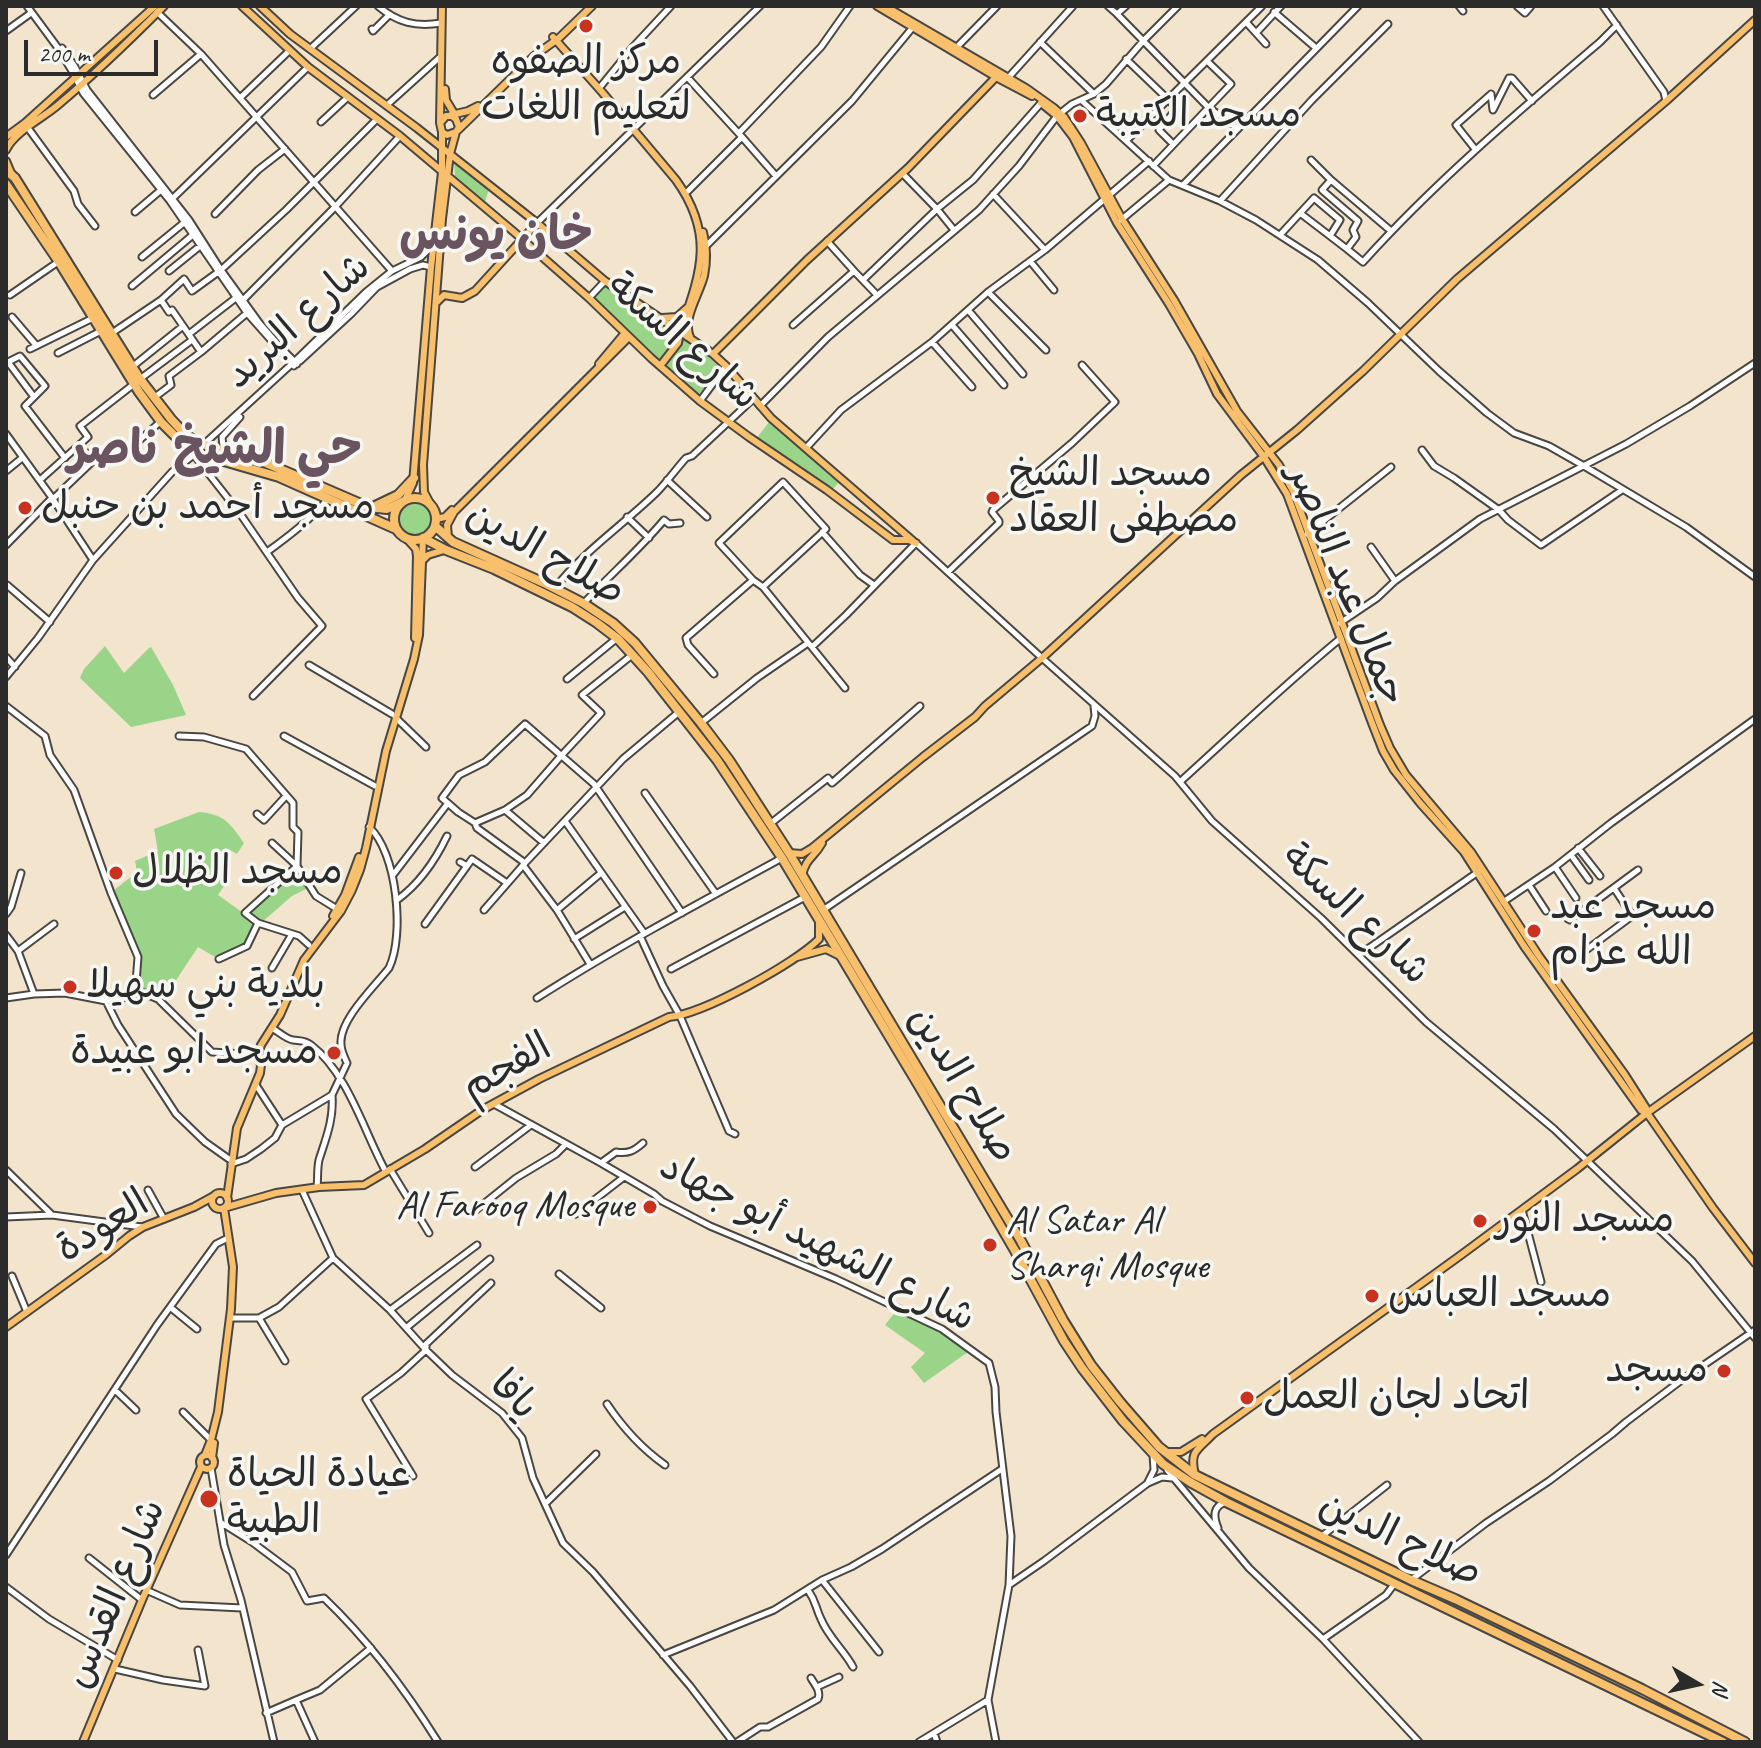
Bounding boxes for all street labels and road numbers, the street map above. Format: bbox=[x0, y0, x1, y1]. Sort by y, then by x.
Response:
street label: شارع البريد bbox=[215, 244, 381, 400]
street label: شارع السكة bbox=[596, 263, 768, 421]
street label: جمال عبد الناصر bbox=[1276, 457, 1416, 713]
street label: صلاح الدين bbox=[457, 491, 633, 617]
street label: شارع السكة bbox=[1271, 834, 1439, 996]
street label: صلاح الدين bbox=[897, 998, 1027, 1172]
street label: الفجم bbox=[454, 1024, 560, 1112]
street label: شارع الشهيد أبو جهاد bbox=[651, 1143, 983, 1343]
street label: العودة bbox=[48, 1180, 158, 1274]
street label: يافا bbox=[478, 1361, 548, 1431]
street label: صلاح الدين bbox=[1311, 1481, 1489, 1599]
street label: شارع القدس bbox=[55, 1492, 177, 1696]

